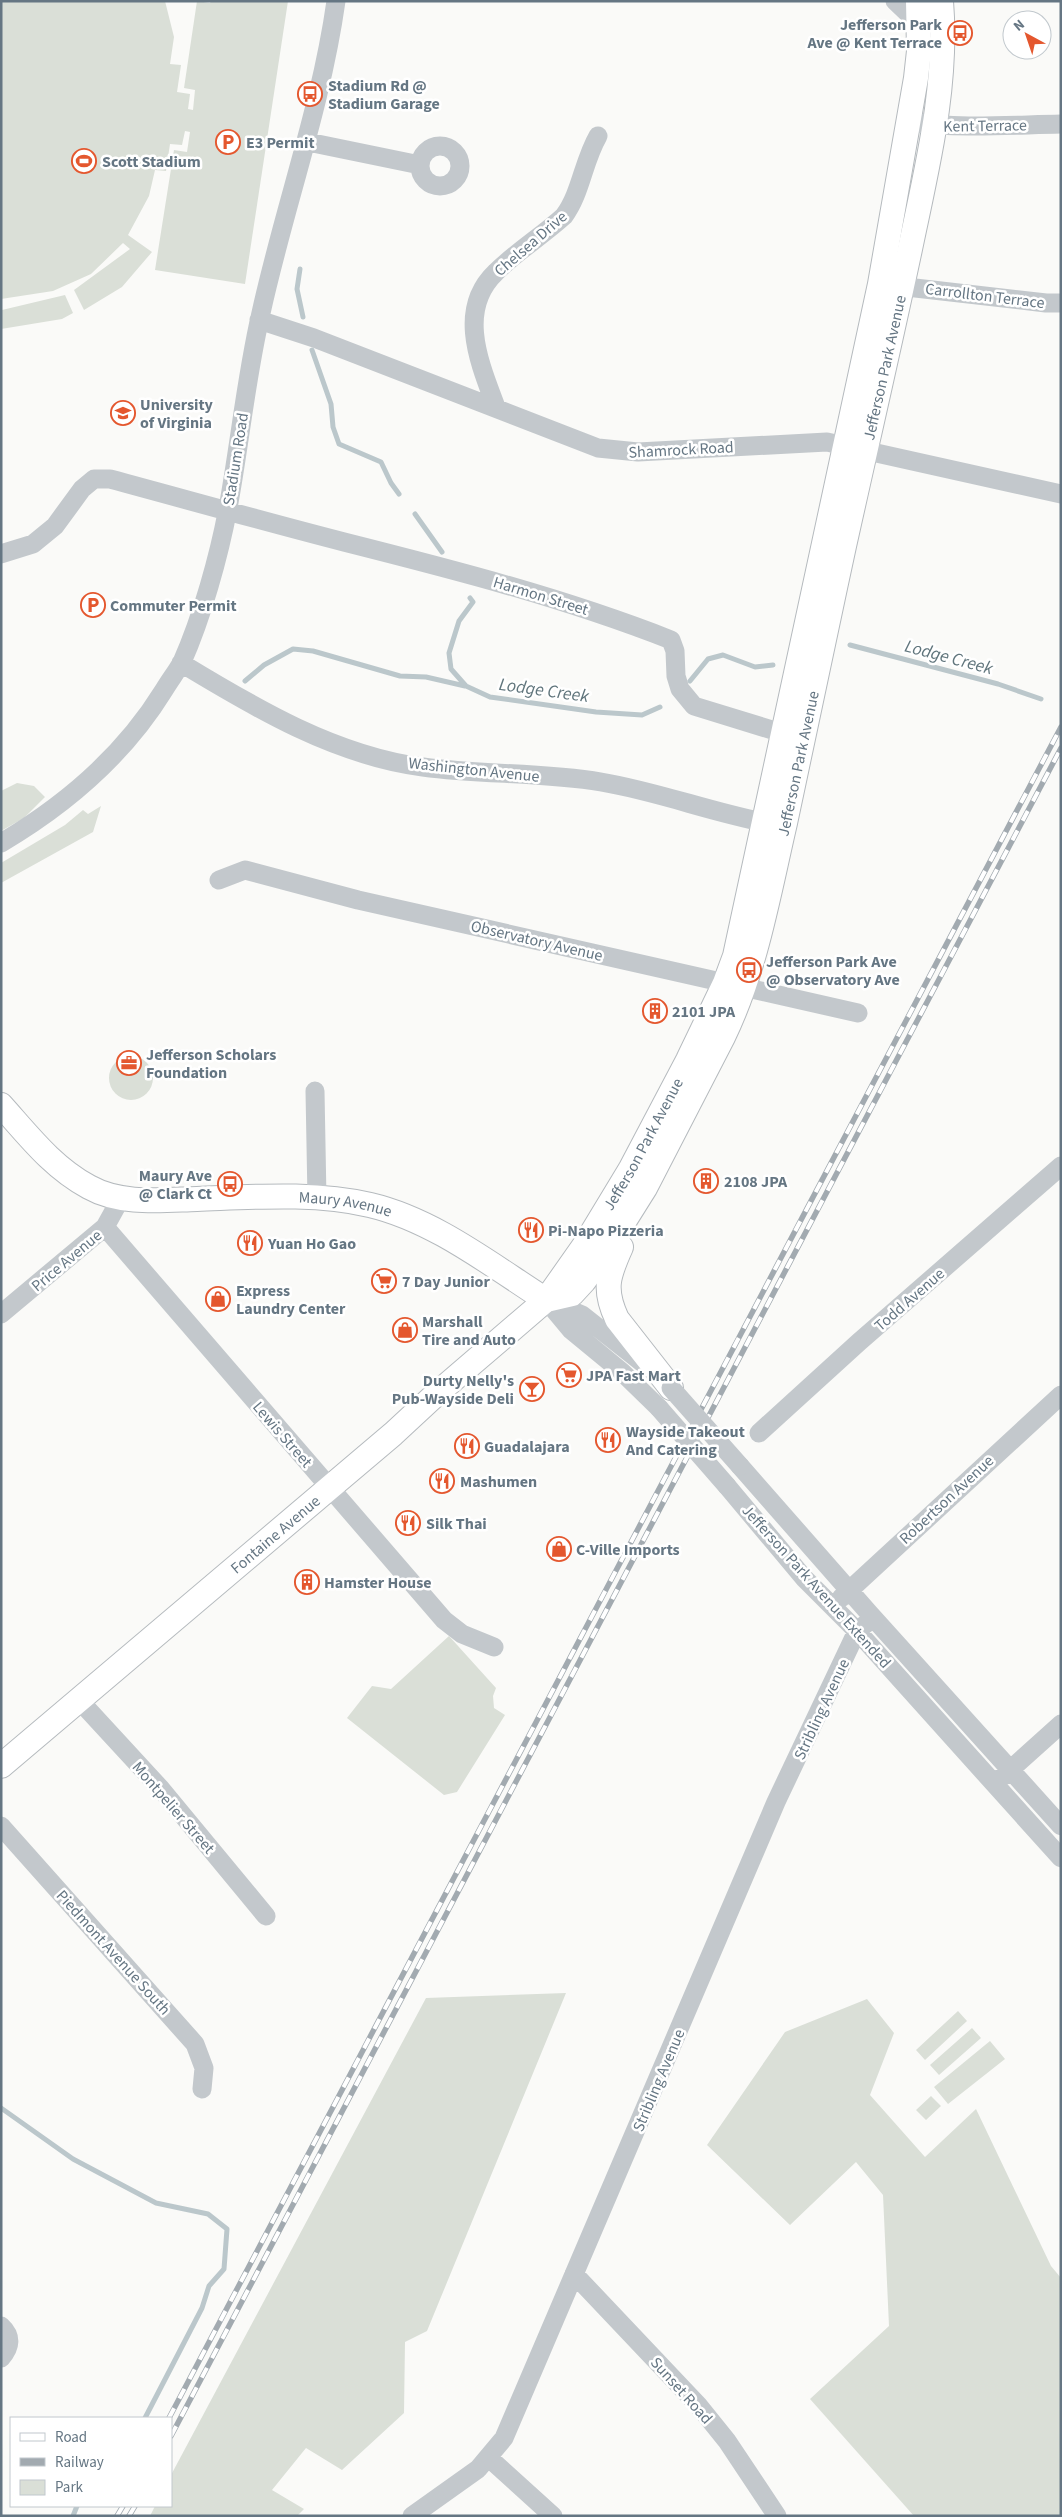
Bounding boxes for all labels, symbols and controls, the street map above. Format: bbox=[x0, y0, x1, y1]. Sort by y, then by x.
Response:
north arrow bbox=[1002, 10, 1052, 60]
place label: Jefferson Park Ave @ Kent Terrace bbox=[806, 14, 942, 54]
text: N bbox=[1009, 15, 1029, 36]
bus stop icon: Jefferson Park Ave @ Kent Terrace bbox=[947, 20, 973, 46]
place label: Stadium Rd @ Stadium Garage bbox=[328, 75, 440, 115]
bus stop icon: Stadium Rd @ Stadium Garage bbox=[297, 81, 323, 107]
street label: Kent Terrace bbox=[943, 114, 1027, 138]
parking icon: E3 Permit bbox=[215, 129, 241, 155]
place label: E3 Permit bbox=[246, 132, 315, 154]
sports icon: Scott Stadium bbox=[71, 148, 97, 174]
place label: Scott Stadium bbox=[102, 151, 201, 173]
street label: Chelsea Drive bbox=[489, 206, 572, 282]
street label: Carrollton Terrace bbox=[924, 278, 1046, 314]
street label: Jefferson Park Avenue bbox=[858, 293, 912, 442]
place label: University of Virginia bbox=[140, 394, 214, 434]
school or university icon: University of Virginia bbox=[110, 400, 136, 426]
street label: Stadium Road bbox=[218, 411, 254, 507]
street label: Shamrock Road bbox=[628, 436, 734, 464]
street label: Harmon Street bbox=[491, 571, 591, 621]
parking icon: Commuter Permit bbox=[80, 592, 106, 618]
place label: Commuter Permit bbox=[110, 595, 237, 617]
water label: Lodge Creek bbox=[902, 634, 996, 681]
water label: Lodge Creek bbox=[497, 672, 591, 709]
street label: Jefferson Park Avenue bbox=[772, 689, 825, 838]
street label: Washington Avenue bbox=[407, 752, 541, 788]
street label: Observatory Avenue bbox=[469, 915, 605, 967]
place label: Jefferson Park Ave @ Observatory Ave bbox=[766, 951, 900, 991]
bus stop icon: Jefferson Park Ave @ Observatory Ave bbox=[736, 957, 762, 983]
building icon: 2101 JPA bbox=[642, 998, 668, 1024]
place label: 2101 JPA bbox=[672, 1001, 736, 1023]
place label: Jefferson Scholars Foundation bbox=[146, 1044, 276, 1084]
office icon: Jefferson Scholars Foundation bbox=[116, 1050, 142, 1076]
street label: Jefferson Park Avenue bbox=[598, 1074, 689, 1215]
place label: Maury Ave @ Clark Ct bbox=[139, 1165, 212, 1205]
building icon: 2108 JPA bbox=[693, 1168, 719, 1194]
bus stop icon: Maury Ave @ Clark Ct bbox=[217, 1171, 243, 1197]
place label: 2108 JPA bbox=[724, 1171, 788, 1193]
street label: Maury Avenue bbox=[298, 1187, 395, 1223]
restaurant icon: Pi-Napo Pizzeria bbox=[518, 1217, 544, 1243]
place label: Pi-Napo Pizzeria bbox=[548, 1220, 664, 1242]
street label: Price Avenue bbox=[27, 1225, 107, 1297]
restaurant icon: Yuan Ho Gao bbox=[237, 1230, 263, 1256]
place label: Yuan Ho Gao bbox=[267, 1233, 356, 1255]
street label: Todd Avenue bbox=[870, 1263, 950, 1336]
supermarket icon: 7 Day Junior bbox=[371, 1268, 397, 1294]
place label: 7 Day Junior bbox=[402, 1271, 490, 1293]
place label: Express Laundry Center bbox=[236, 1280, 346, 1320]
shop icon: Express Laundry Center bbox=[205, 1286, 231, 1312]
place label: Marshall Tire and Auto bbox=[422, 1311, 516, 1351]
shop icon: Marshall Tire and Auto bbox=[392, 1317, 418, 1343]
supermarket icon: JPA Fast Mart bbox=[556, 1362, 582, 1388]
place label: JPA Fast Mart bbox=[586, 1365, 681, 1387]
place label: Durty Nelly's Pub-Wayside Deli bbox=[392, 1370, 514, 1410]
bar icon: Durty Nelly's Pub-Wayside Deli bbox=[519, 1376, 545, 1402]
street label: Lewis Street bbox=[247, 1397, 318, 1473]
place label: Wayside Takeout And Catering bbox=[625, 1421, 745, 1461]
restaurant icon: Wayside Takeout And Catering bbox=[595, 1427, 621, 1453]
restaurant icon: Guadalajara bbox=[454, 1433, 480, 1459]
place label: Guadalajara bbox=[484, 1436, 570, 1458]
street label: Robertson Avenue bbox=[895, 1450, 999, 1549]
restaurant icon: Mashumen bbox=[429, 1468, 455, 1494]
place label: Mashumen bbox=[460, 1471, 537, 1493]
street label: Fontaine Avenue bbox=[226, 1490, 325, 1579]
street label: Jefferson Park Avenue Extended bbox=[737, 1500, 896, 1673]
restaurant icon: Silk Thai bbox=[395, 1510, 421, 1536]
place label: Silk Thai bbox=[426, 1513, 487, 1535]
shop icon: C-Ville Imports bbox=[546, 1536, 572, 1562]
place label: C-Ville Imports bbox=[576, 1539, 680, 1561]
building icon: Hamster House bbox=[294, 1569, 320, 1595]
place label: Hamster House bbox=[324, 1572, 432, 1594]
street label: Stribling Avenue bbox=[789, 1655, 855, 1764]
street label: Montpelier Street bbox=[127, 1757, 220, 1859]
street label: Piedmont Avenue South bbox=[51, 1885, 176, 2020]
street label: Stribling Avenue bbox=[627, 2026, 690, 2135]
street label: Sunset Road bbox=[645, 2352, 717, 2429]
legend bbox=[10, 2417, 172, 2507]
text: Road bbox=[55, 2427, 87, 2448]
text: Railway bbox=[55, 2452, 104, 2473]
text: Park bbox=[55, 2477, 84, 2498]

